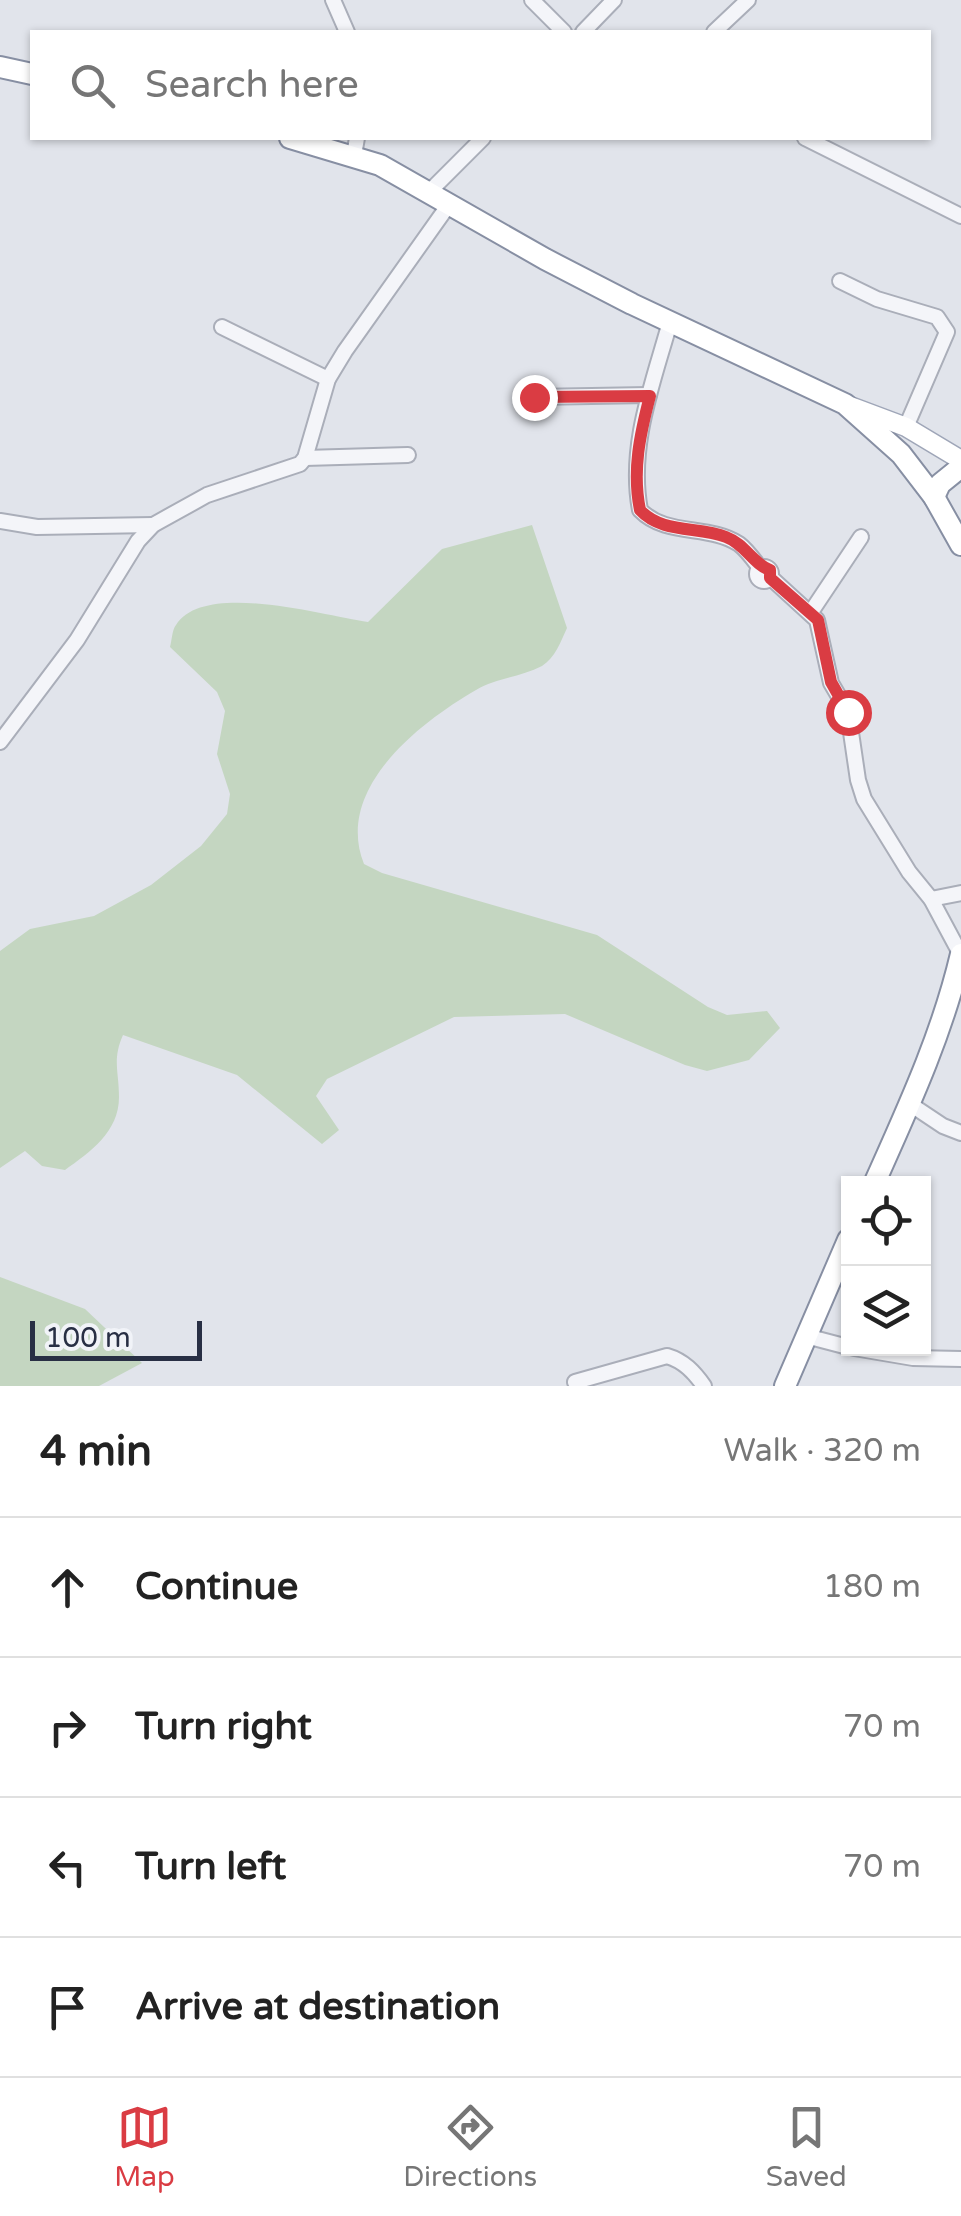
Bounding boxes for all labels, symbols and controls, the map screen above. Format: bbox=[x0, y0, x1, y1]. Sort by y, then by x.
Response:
search box bbox=[30, 30, 931, 140]
icon: search bbox=[65, 58, 120, 113]
text: Search here bbox=[145, 62, 359, 108]
route end bbox=[512, 375, 558, 421]
route start bbox=[826, 690, 872, 736]
map controls bbox=[841, 1176, 931, 1356]
button: locate bbox=[841, 1176, 931, 1266]
button: layers bbox=[841, 1266, 931, 1356]
scale bar bbox=[30, 1316, 202, 1360]
text: 100 m bbox=[45, 1321, 131, 1355]
text: 4 min bbox=[40, 1426, 152, 1477]
text: Walk · 320 m bbox=[724, 1432, 921, 1470]
icon: ahead bbox=[40, 1560, 95, 1615]
text: Continue bbox=[135, 1564, 298, 1610]
text: 180 m bbox=[823, 1568, 921, 1606]
icon: right bbox=[40, 1700, 95, 1755]
text: Turn right bbox=[135, 1704, 312, 1750]
text: 70 m bbox=[843, 1708, 921, 1746]
icon: left bbox=[40, 1840, 95, 1895]
text: Turn left bbox=[135, 1844, 286, 1890]
text: 70 m bbox=[843, 1848, 921, 1886]
icon: arrive bbox=[40, 1980, 95, 2035]
text: Arrive at destination bbox=[135, 1984, 500, 2030]
tab: Map bbox=[114, 2100, 175, 2194]
tab: Directions bbox=[403, 2100, 537, 2194]
tab: Saved bbox=[766, 2100, 847, 2194]

